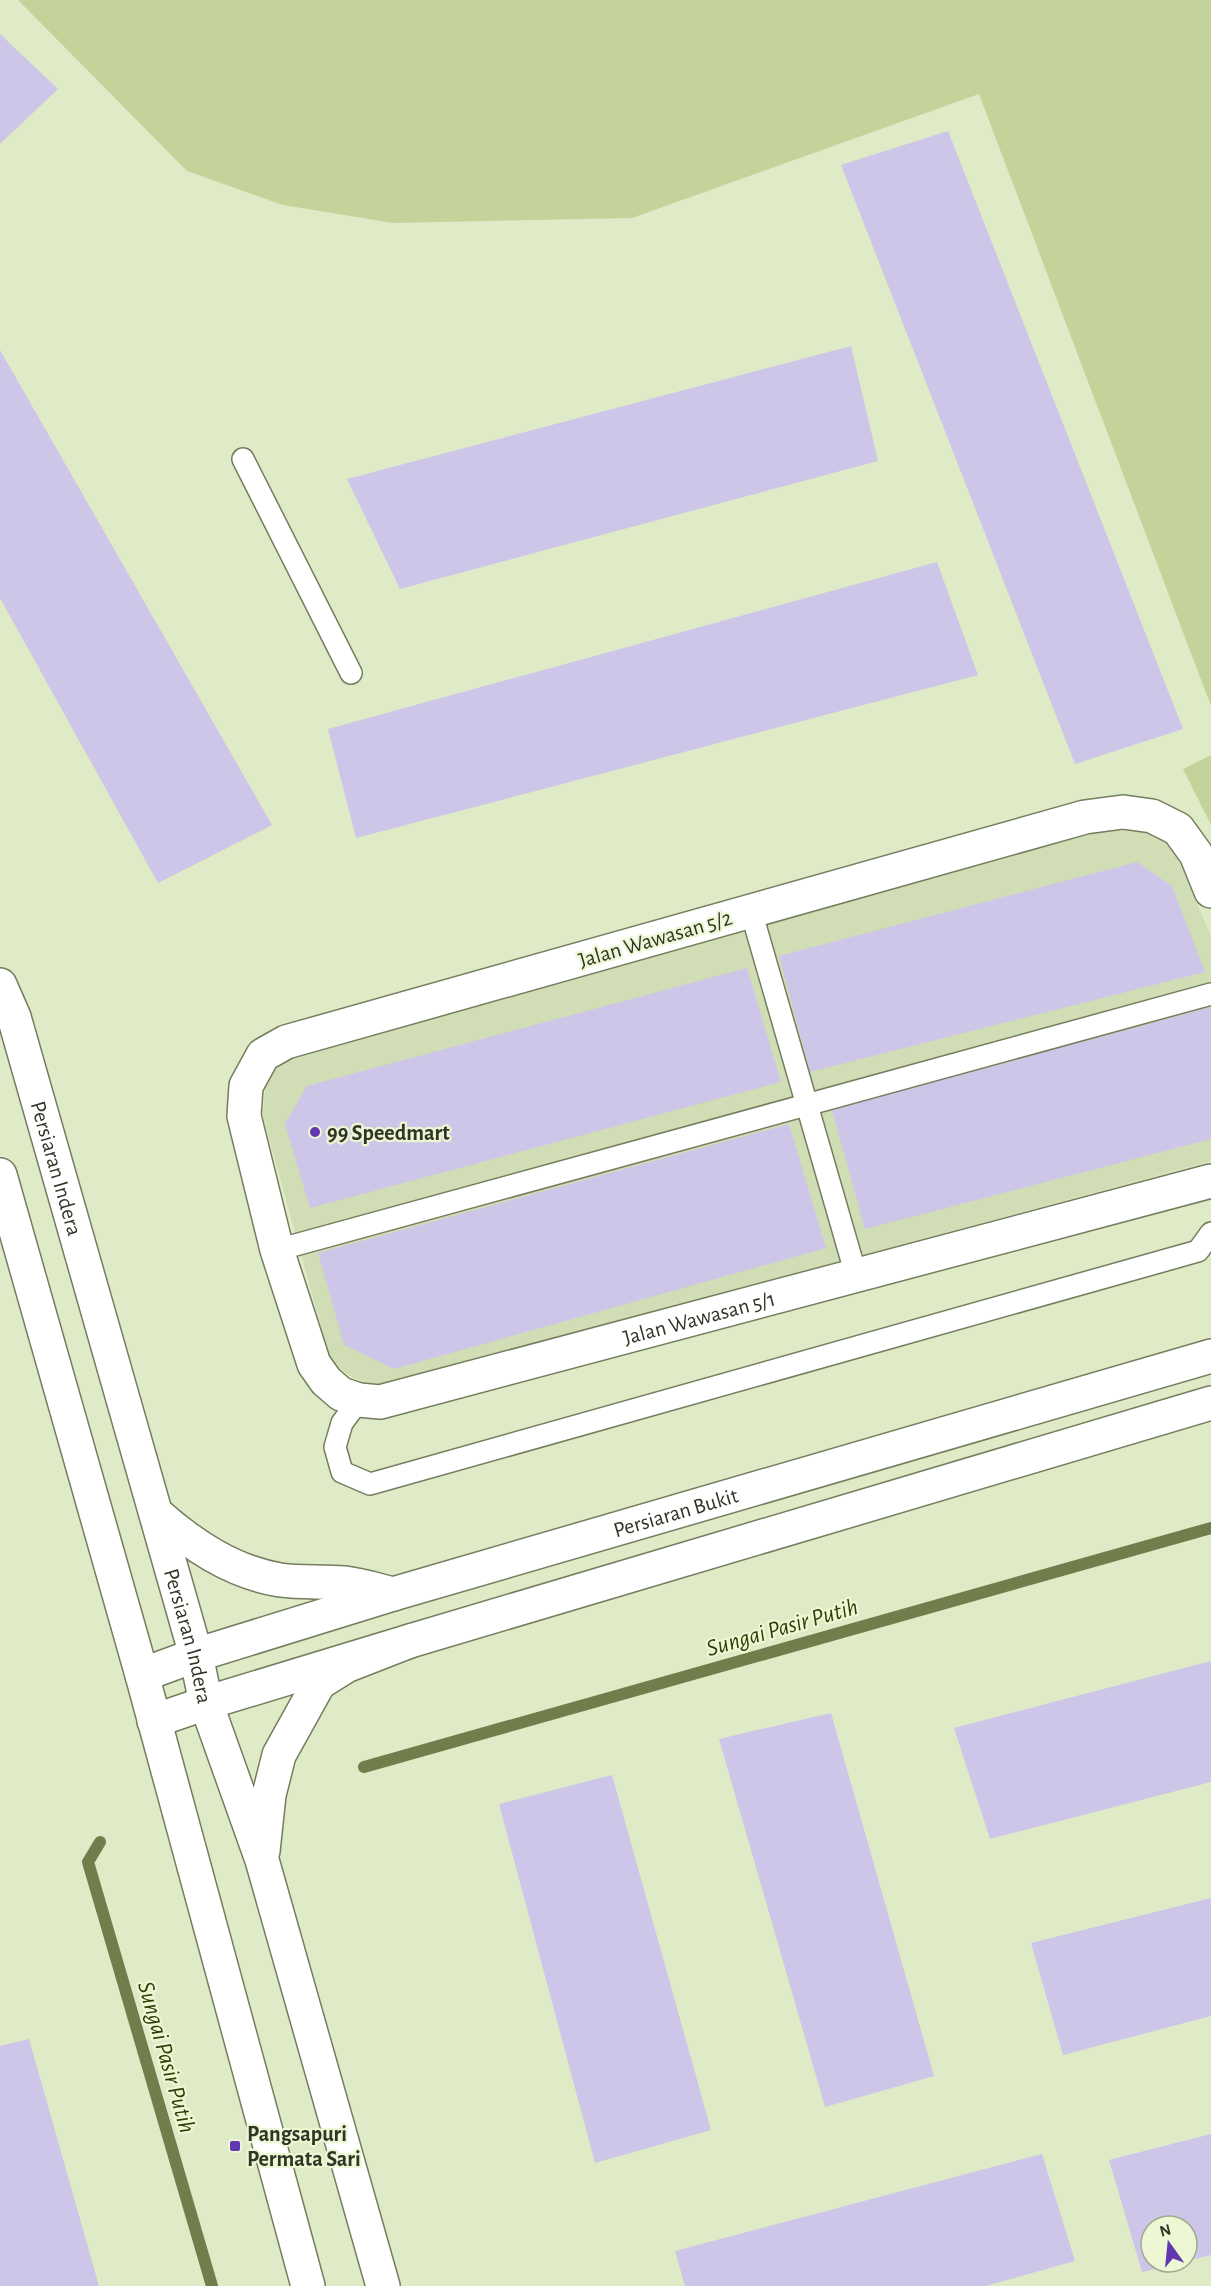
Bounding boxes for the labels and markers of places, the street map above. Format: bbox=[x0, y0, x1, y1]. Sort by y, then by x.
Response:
place label: 99 Speedmart bbox=[327, 1122, 450, 1144]
marker: 99 Speedmart bbox=[308, 1125, 322, 1139]
place label: Pangsapuri Permata Sari bbox=[247, 2123, 361, 2170]
marker: Pangsapuri Permata Sari bbox=[228, 2139, 242, 2153]

